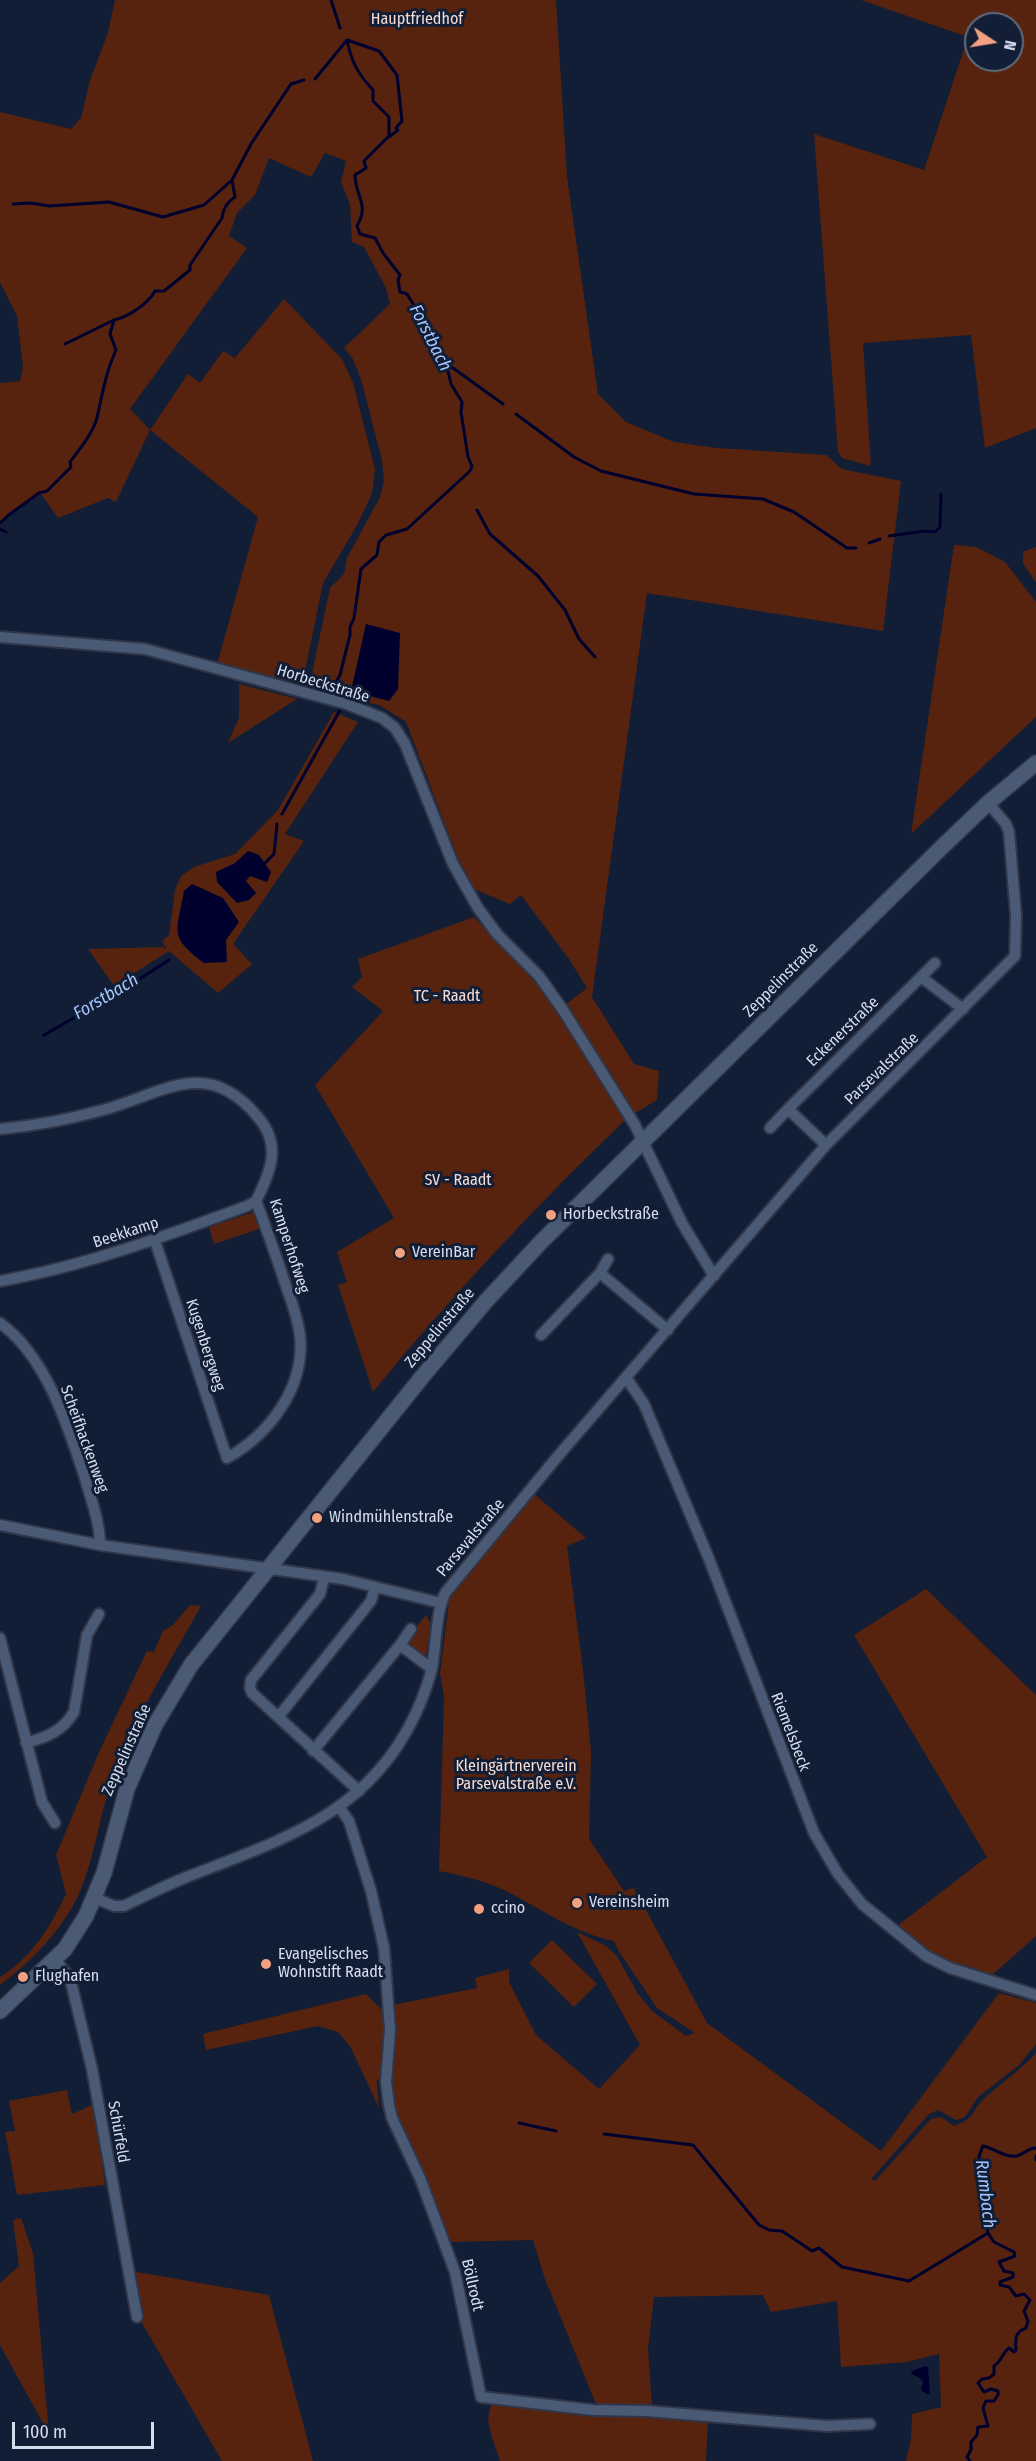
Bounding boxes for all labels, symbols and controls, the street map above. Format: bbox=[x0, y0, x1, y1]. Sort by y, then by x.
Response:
park label: Hauptfriedhof bbox=[371, 10, 463, 30]
north arrow bbox=[964, 12, 1024, 72]
text: N bbox=[1000, 39, 1020, 52]
water label: Forstbach bbox=[404, 301, 456, 375]
street label: Horbeckstraße bbox=[274, 661, 372, 707]
street label: Zeppelinstraße bbox=[740, 939, 822, 1021]
water label: Forstbach bbox=[70, 969, 142, 1025]
park label: TC - Raadt bbox=[414, 987, 480, 1007]
street label: Eckenerstraße bbox=[803, 993, 883, 1071]
street label: Parsevalstraße bbox=[841, 1029, 923, 1109]
park label: SV - Raadt bbox=[424, 1171, 492, 1191]
street label: Kamperhofweg bbox=[265, 1196, 313, 1296]
place label: Horbeckstraße bbox=[563, 1205, 659, 1225]
marker: Horbeckstraße bbox=[544, 1208, 558, 1222]
street label: Beekkamp bbox=[91, 1213, 161, 1253]
place label: VereinBar bbox=[412, 1243, 475, 1263]
marker: VereinBar bbox=[393, 1246, 407, 1260]
street label: Zeppelinstraße bbox=[401, 1284, 479, 1372]
street label: Kugenbergweg bbox=[181, 1297, 229, 1393]
street label: Scheifhackenweg bbox=[56, 1383, 112, 1495]
street label: Parsevalstraße bbox=[433, 1495, 509, 1581]
place label: Windmühlenstraße bbox=[329, 1508, 453, 1528]
marker: Windmühlenstraße bbox=[310, 1511, 324, 1525]
street label: Riemelsbeck bbox=[766, 1690, 814, 1774]
street label: Zeppelinstraße bbox=[98, 1701, 156, 1799]
park label: Kleingärtnerverein Parsevalstraße e.V. bbox=[455, 1757, 577, 1795]
place label: Vereinsheim bbox=[589, 1893, 670, 1913]
marker: Vereinsheim bbox=[570, 1896, 584, 1910]
place label: ccino bbox=[491, 1899, 525, 1919]
marker: ccino bbox=[472, 1902, 486, 1916]
place label: Evangelisches Wohnstift Raadt bbox=[278, 1945, 383, 1983]
marker: Evangelisches Wohnstift Raadt bbox=[259, 1957, 273, 1971]
place label: Flughafen bbox=[35, 1967, 99, 1987]
marker: Flughafen bbox=[16, 1970, 30, 1984]
street label: Schürfeld bbox=[103, 2100, 133, 2164]
water label: Rumbach bbox=[970, 2159, 1000, 2229]
street label: Böllrodt bbox=[457, 2257, 487, 2313]
scale bar bbox=[15, 2410, 158, 2448]
text: 100 m bbox=[23, 2421, 67, 2443]

